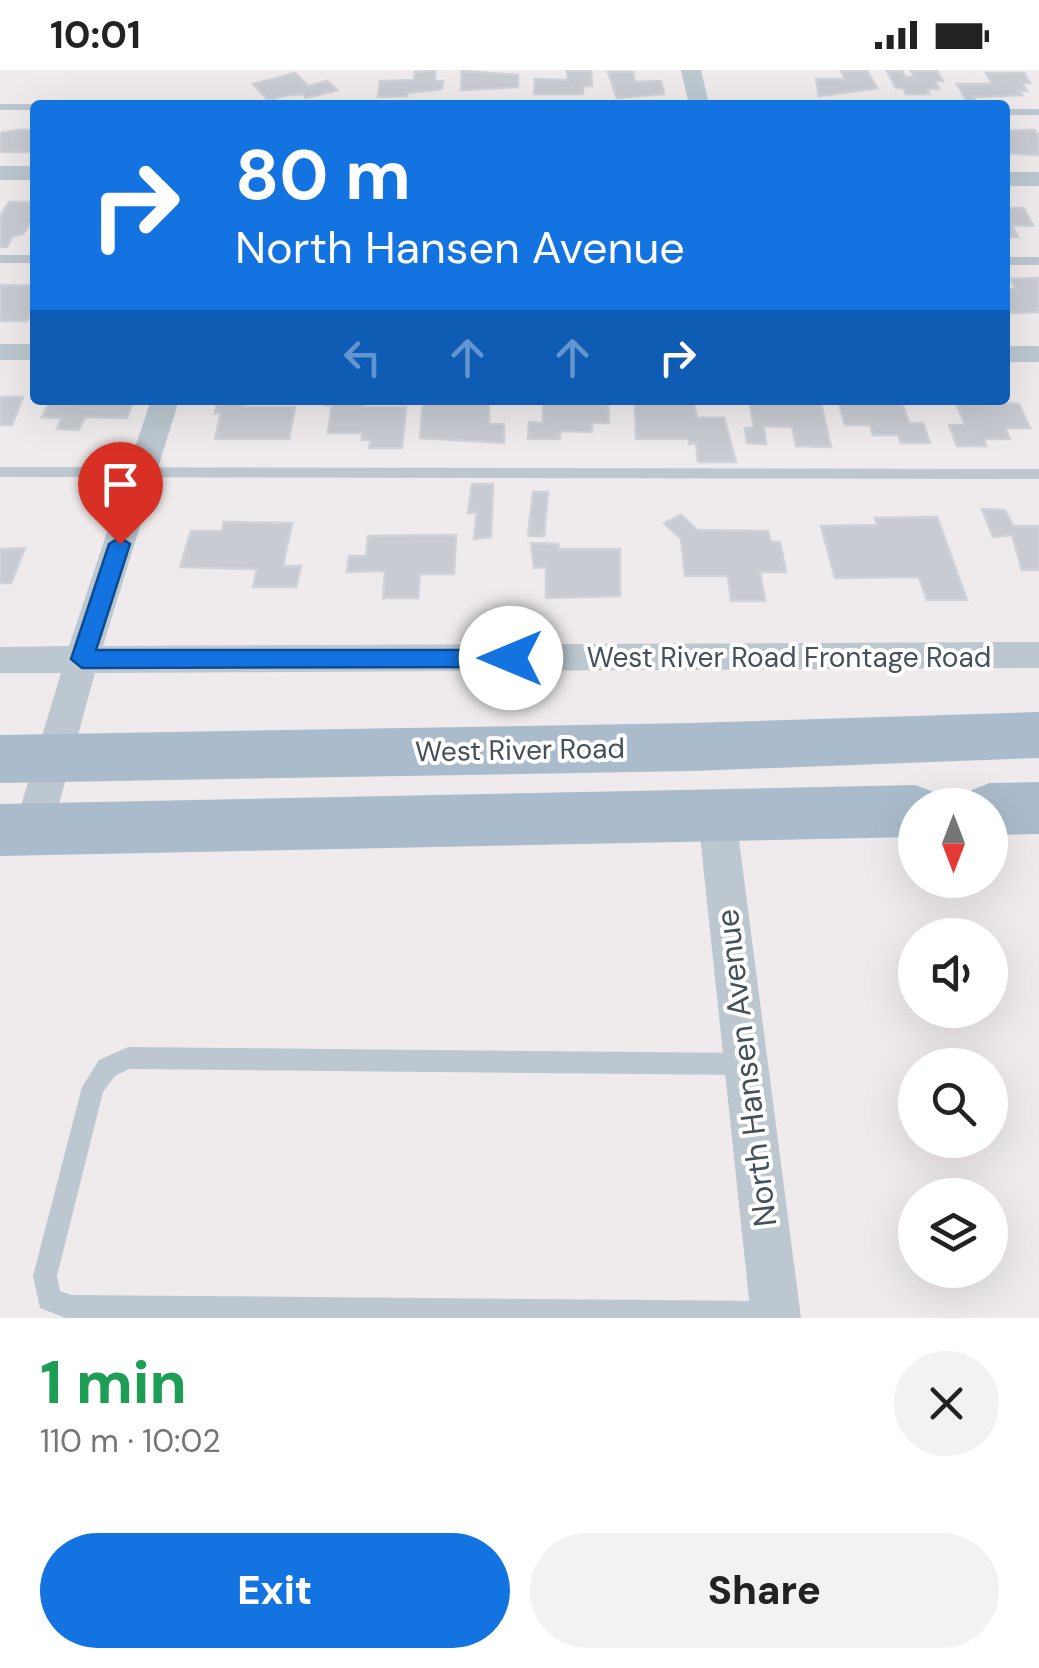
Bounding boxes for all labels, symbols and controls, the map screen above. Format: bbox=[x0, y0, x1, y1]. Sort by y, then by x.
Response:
text: 10:01 bbox=[50, 10, 141, 60]
text: 80 m bbox=[235, 130, 411, 221]
icon: right bbox=[70, 140, 200, 270]
text: North Hansen Avenue bbox=[235, 218, 685, 277]
icon: left bbox=[335, 330, 390, 385]
icon: ahead bbox=[440, 330, 495, 385]
icon: ahead bbox=[545, 330, 600, 385]
icon: right bbox=[650, 330, 705, 385]
pin bbox=[78, 442, 163, 545]
icon: arrive bbox=[93, 457, 148, 512]
position arrow bbox=[459, 606, 563, 710]
street label: West River Road Frontage Road bbox=[587, 639, 991, 676]
street label: West River Road bbox=[415, 730, 625, 770]
north arrow bbox=[898, 788, 1008, 898]
map controls bbox=[898, 788, 1008, 1288]
street label: North Hansen Avenue bbox=[706, 907, 786, 1229]
button: sound bbox=[898, 918, 1008, 1028]
button: search bbox=[898, 1048, 1008, 1158]
button: layers bbox=[898, 1178, 1008, 1288]
text: 1 min bbox=[40, 1343, 187, 1422]
button: close bbox=[894, 1351, 999, 1456]
text: 110 m · 10:02 bbox=[40, 1420, 221, 1462]
button: Exit bbox=[40, 1533, 510, 1648]
button: Share bbox=[530, 1533, 999, 1648]

